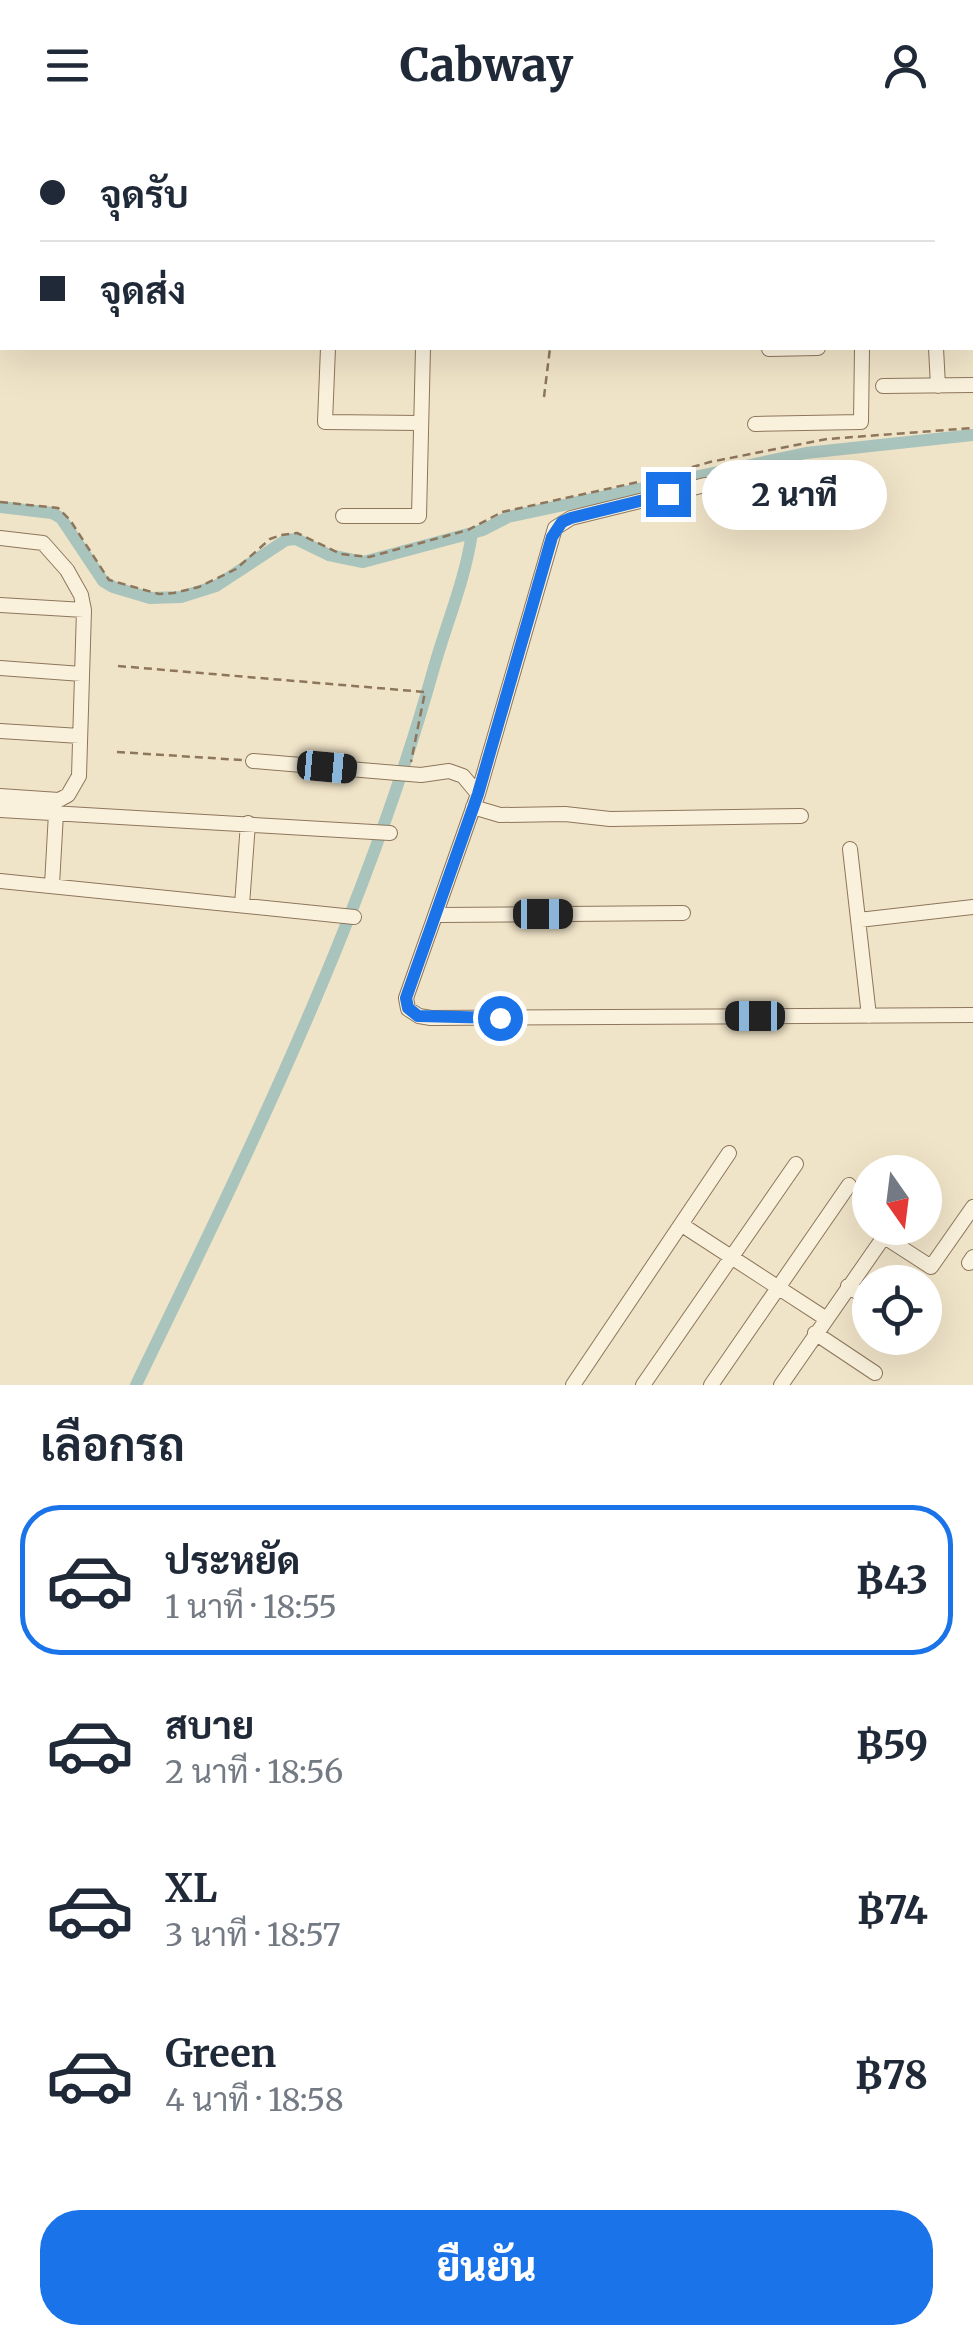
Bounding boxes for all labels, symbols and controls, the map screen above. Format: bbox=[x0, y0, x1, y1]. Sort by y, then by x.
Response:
text: Cabway bbox=[400, 37, 573, 93]
icon: menu bbox=[40, 38, 95, 93]
icon: person bbox=[878, 38, 933, 93]
text: จุดรับ bbox=[100, 171, 189, 218]
text: จุดส่ง bbox=[100, 267, 186, 314]
callout: 2 นาที bbox=[703, 459, 888, 529]
route end bbox=[646, 472, 691, 517]
text: 2 นาที bbox=[752, 475, 837, 515]
car bbox=[296, 749, 358, 785]
car bbox=[513, 899, 573, 929]
route start bbox=[478, 996, 523, 1041]
car bbox=[725, 1001, 785, 1031]
north arrow bbox=[852, 1155, 942, 1245]
map controls bbox=[852, 1155, 942, 1355]
button: locate bbox=[852, 1265, 942, 1355]
text: เลือกรถ bbox=[40, 1417, 185, 1473]
icon: car bbox=[45, 1535, 135, 1625]
text: ประหยัด bbox=[165, 1537, 300, 1584]
text: ฿43 bbox=[856, 1557, 928, 1604]
text: 1 นาที · 18:55 bbox=[165, 1587, 337, 1627]
icon: car bbox=[45, 1700, 135, 1790]
text: สบาย bbox=[165, 1702, 254, 1749]
text: ฿59 bbox=[856, 1722, 928, 1769]
text: 2 นาที · 18:56 bbox=[165, 1752, 343, 1792]
icon: car bbox=[45, 1865, 135, 1955]
text: XL bbox=[165, 1865, 217, 1912]
text: ฿74 bbox=[857, 1887, 928, 1934]
text: 3 นาที · 18:57 bbox=[165, 1915, 341, 1955]
icon: car bbox=[45, 2030, 135, 2120]
text: Green bbox=[165, 2030, 276, 2077]
text: ฿78 bbox=[855, 2052, 928, 2099]
text: 4 นาที · 18:58 bbox=[165, 2080, 344, 2120]
button: ยืนยัน bbox=[40, 2210, 933, 2325]

